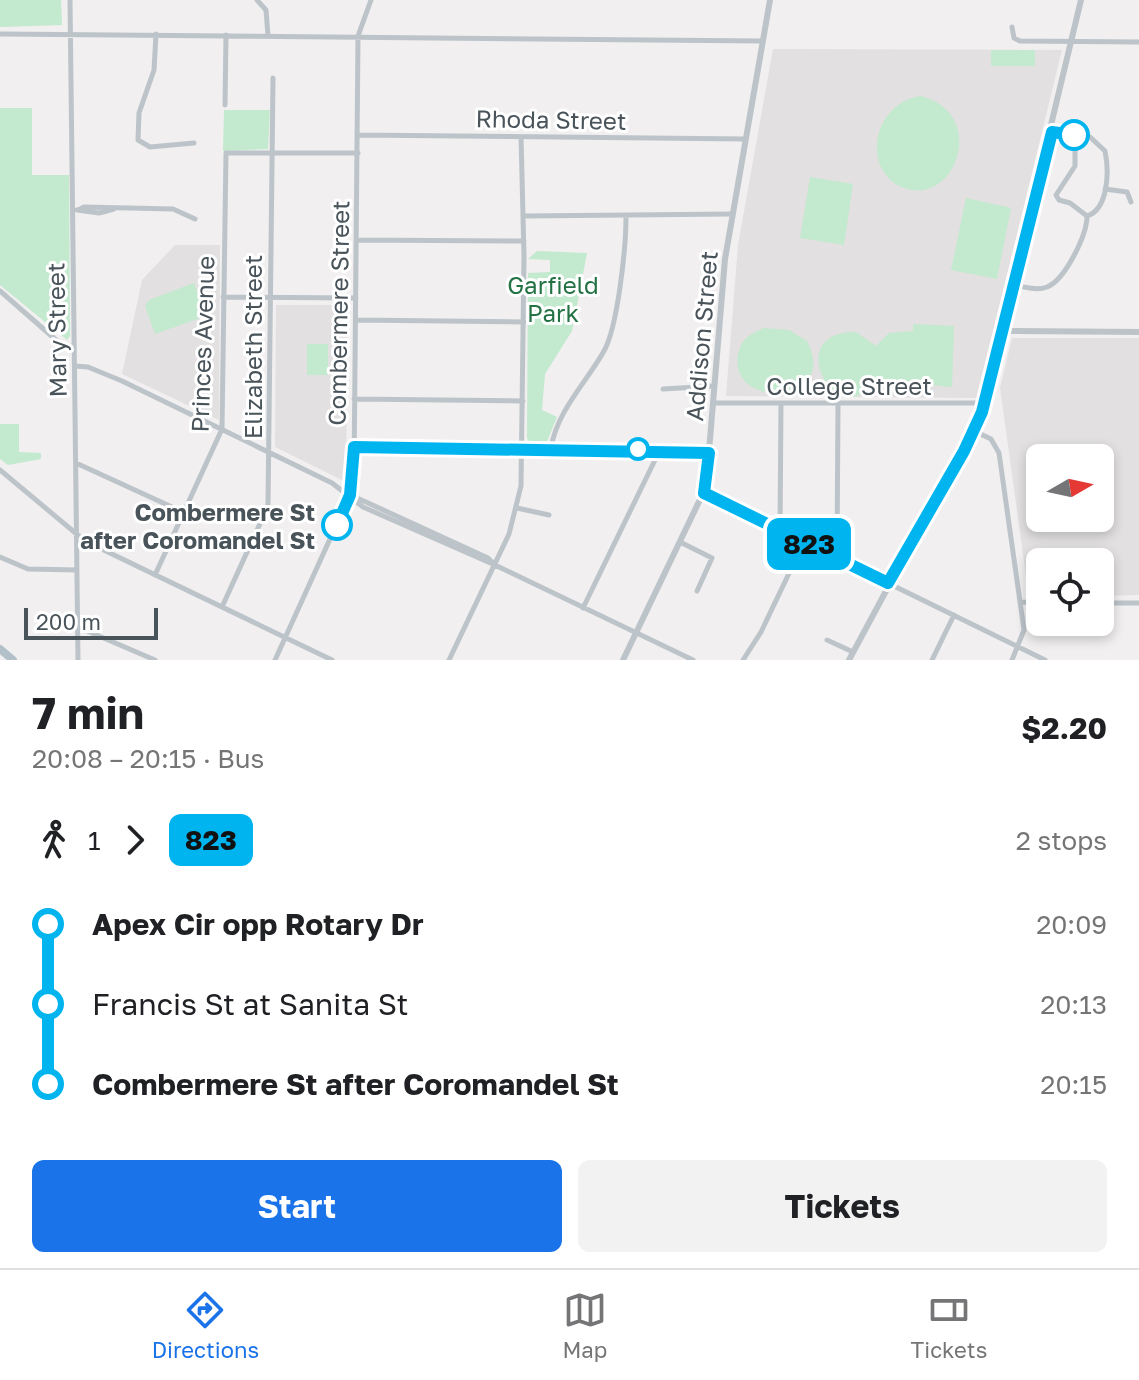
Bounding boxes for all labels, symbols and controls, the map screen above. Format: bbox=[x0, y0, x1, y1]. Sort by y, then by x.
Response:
street label: Rhoda Street bbox=[475, 103, 627, 135]
unlabelled marker bbox=[1059, 120, 1089, 150]
street label: Combermere Street bbox=[322, 200, 354, 426]
street label: Addison Street bbox=[679, 250, 723, 422]
street label: Princes Avenue bbox=[184, 255, 220, 433]
street label: Elizabeth Street bbox=[238, 255, 267, 439]
street label: Mary Street bbox=[40, 262, 72, 398]
park label: Garfield Park bbox=[507, 270, 599, 327]
street label: College Street bbox=[766, 371, 932, 400]
unlabelled marker bbox=[627, 438, 649, 460]
north arrow bbox=[1026, 444, 1114, 532]
map controls bbox=[1026, 444, 1114, 636]
place label: Combermere St after Coromandel St bbox=[80, 497, 315, 554]
marker: Combermere St after Coromandel St bbox=[322, 510, 352, 540]
line badge: 823 bbox=[763, 518, 855, 570]
text: 823 bbox=[783, 527, 835, 560]
button: locate bbox=[1026, 548, 1114, 636]
scale bar bbox=[24, 604, 158, 640]
text: 200 m bbox=[36, 608, 101, 635]
text: 7 min bbox=[32, 686, 144, 739]
text: $2.20 bbox=[1021, 710, 1107, 746]
text: 20:08 – 20:15 · Bus bbox=[32, 743, 264, 774]
icon: walk bbox=[32, 818, 76, 862]
icon: forward bbox=[113, 818, 157, 862]
text: 823 bbox=[185, 823, 237, 856]
text: 1 bbox=[88, 825, 101, 856]
text: 2 stops bbox=[1016, 825, 1107, 856]
text: Apex Cir opp Rotary Dr bbox=[92, 906, 424, 942]
text: 20:09 bbox=[1036, 909, 1107, 940]
text: Francis St at Sanita St bbox=[92, 986, 408, 1022]
text: 20:13 bbox=[1040, 989, 1107, 1020]
text: Combermere St after Coromandel St bbox=[92, 1066, 619, 1102]
text: 20:15 bbox=[1040, 1069, 1107, 1100]
button: Start bbox=[32, 1160, 562, 1252]
button: Tickets bbox=[578, 1160, 1107, 1252]
tab: Directions bbox=[152, 1288, 259, 1363]
tab: Map bbox=[562, 1288, 607, 1363]
tab: Tickets bbox=[911, 1288, 987, 1363]

